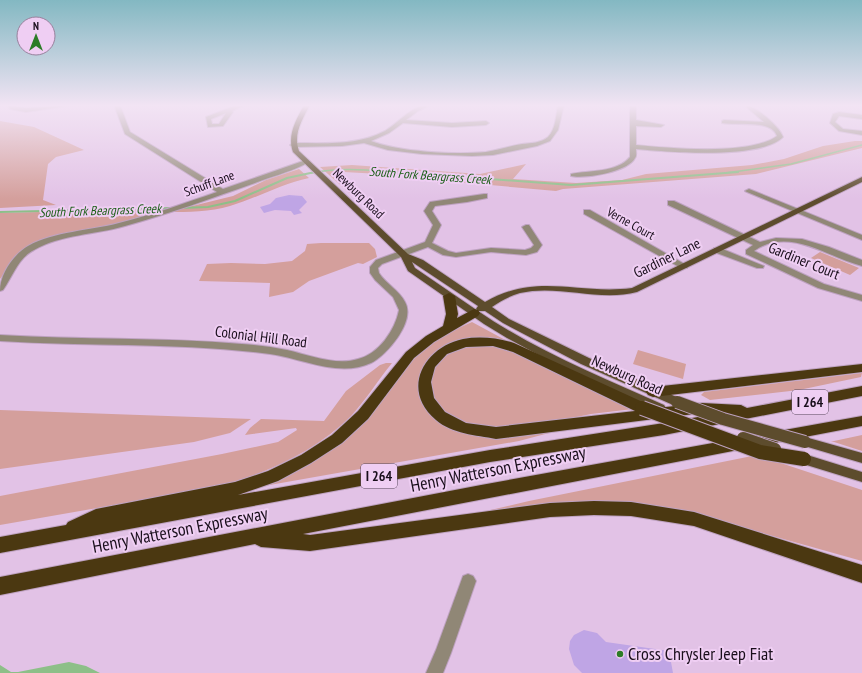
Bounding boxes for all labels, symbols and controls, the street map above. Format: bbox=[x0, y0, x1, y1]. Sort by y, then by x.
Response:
north arrow bbox=[16, 16, 56, 56]
text: N bbox=[33, 19, 39, 33]
water label: South Fork Beargrass Creek bbox=[368, 163, 493, 188]
street label: Newburg Road bbox=[329, 165, 388, 222]
street label: Schuff Lane bbox=[182, 167, 237, 200]
water label: South Fork Beargrass Creek bbox=[39, 200, 163, 221]
street label: Verne Court bbox=[603, 203, 658, 244]
street label: Gardiner Lane bbox=[630, 233, 703, 282]
street label: Gardiner Court bbox=[766, 238, 843, 283]
street label: Colonial Hill Road bbox=[214, 321, 308, 352]
street label: Newburg Road bbox=[589, 351, 666, 399]
road number: I 264 bbox=[792, 390, 828, 414]
street label: Henry Watterson Expressway bbox=[408, 440, 588, 497]
road number: I 264 bbox=[361, 464, 397, 488]
street label: Henry Watterson Expressway bbox=[90, 501, 270, 558]
place label: Cross Chrysler Jeep Fiat bbox=[628, 642, 773, 665]
marker: Cross Chrysler Jeep Fiat bbox=[615, 649, 625, 659]

